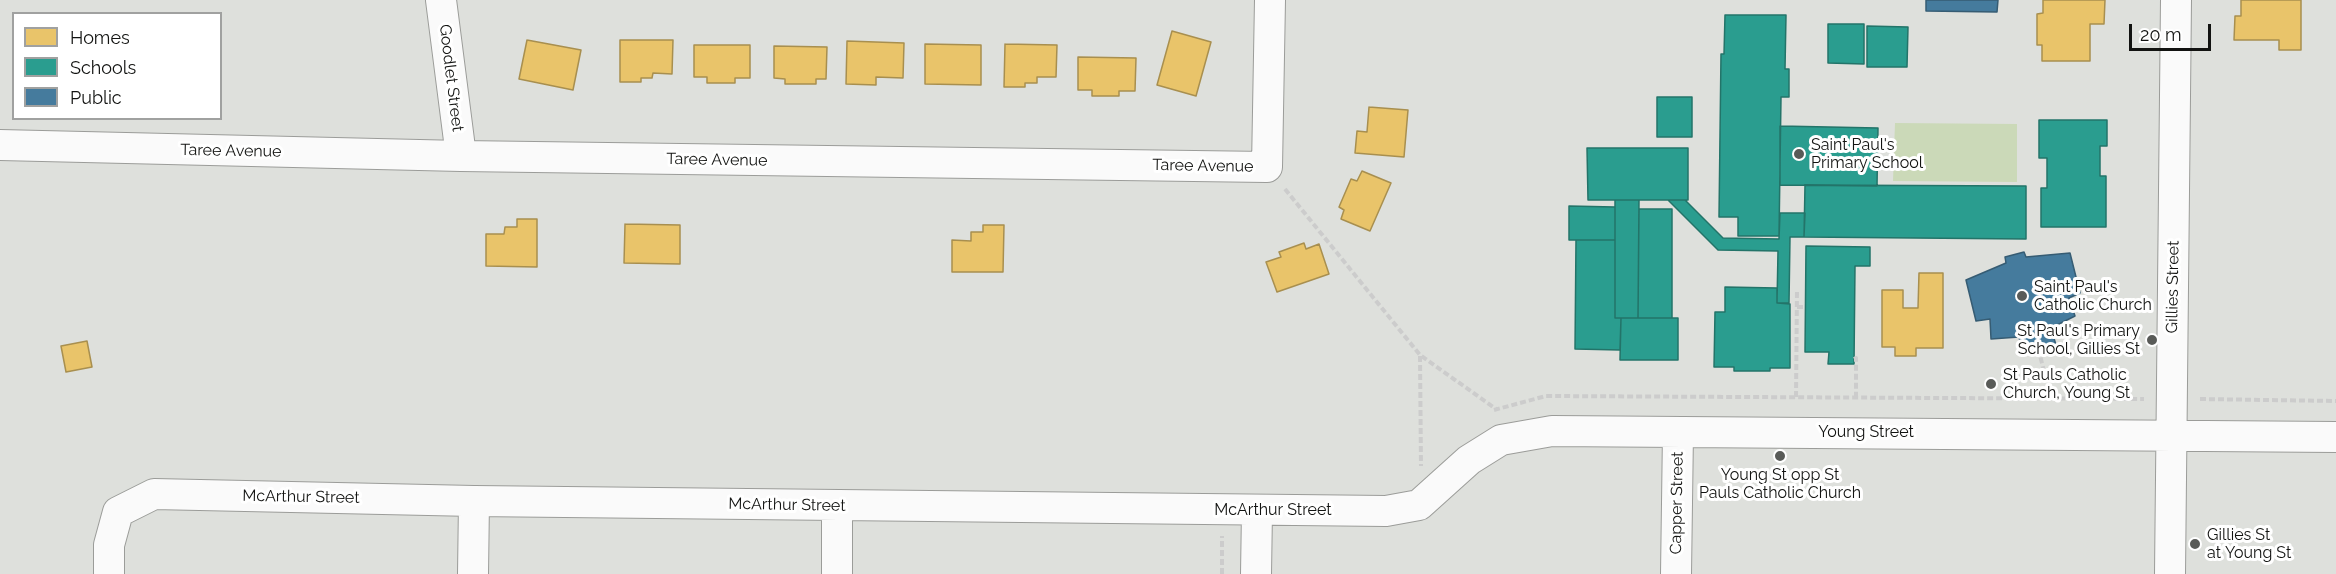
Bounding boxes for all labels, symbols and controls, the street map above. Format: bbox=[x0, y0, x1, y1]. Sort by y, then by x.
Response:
legend bbox=[12, 12, 222, 120]
scale bar bbox=[2132, 12, 2214, 50]
street label: Goodlet Street bbox=[435, 23, 467, 133]
text: 20 m bbox=[2140, 24, 2182, 45]
text: Homes bbox=[70, 27, 130, 48]
text: Schools bbox=[70, 57, 136, 78]
text: Public bbox=[70, 87, 122, 108]
place label: Saint Paul's Primary School bbox=[1811, 135, 1923, 173]
street label: Taree Avenue bbox=[180, 141, 282, 161]
marker: Saint Paul's Primary School bbox=[1792, 147, 1806, 161]
street label: Taree Avenue bbox=[666, 150, 768, 170]
street label: Taree Avenue bbox=[1152, 156, 1254, 176]
street label: Gillies Street bbox=[2163, 240, 2183, 334]
place label: Saint Paul's Catholic Church bbox=[2034, 277, 2152, 315]
marker: Saint Paul's Catholic Church bbox=[2015, 289, 2029, 303]
place label: St Paul's Primary School, Gillies St bbox=[2017, 321, 2140, 359]
marker: St Paul's Primary School, Gillies St bbox=[2145, 333, 2159, 347]
place label: St Pauls Catholic Church, Young St bbox=[2003, 365, 2130, 403]
marker: St Pauls Catholic Church, Young St bbox=[1984, 377, 1998, 391]
street label: Young Street bbox=[1818, 422, 1914, 442]
marker: Young St opp St Pauls Catholic Church bbox=[1773, 449, 1787, 463]
street label: Capper Street bbox=[1667, 451, 1687, 555]
place label: Young St opp St Pauls Catholic Church bbox=[1699, 465, 1861, 503]
street label: McArthur Street bbox=[242, 486, 360, 508]
street label: McArthur Street bbox=[728, 494, 846, 516]
street label: McArthur Street bbox=[1214, 500, 1332, 520]
place label: Gillies St at Young St bbox=[2207, 525, 2291, 563]
marker: Gillies St at Young St bbox=[2188, 537, 2202, 551]

